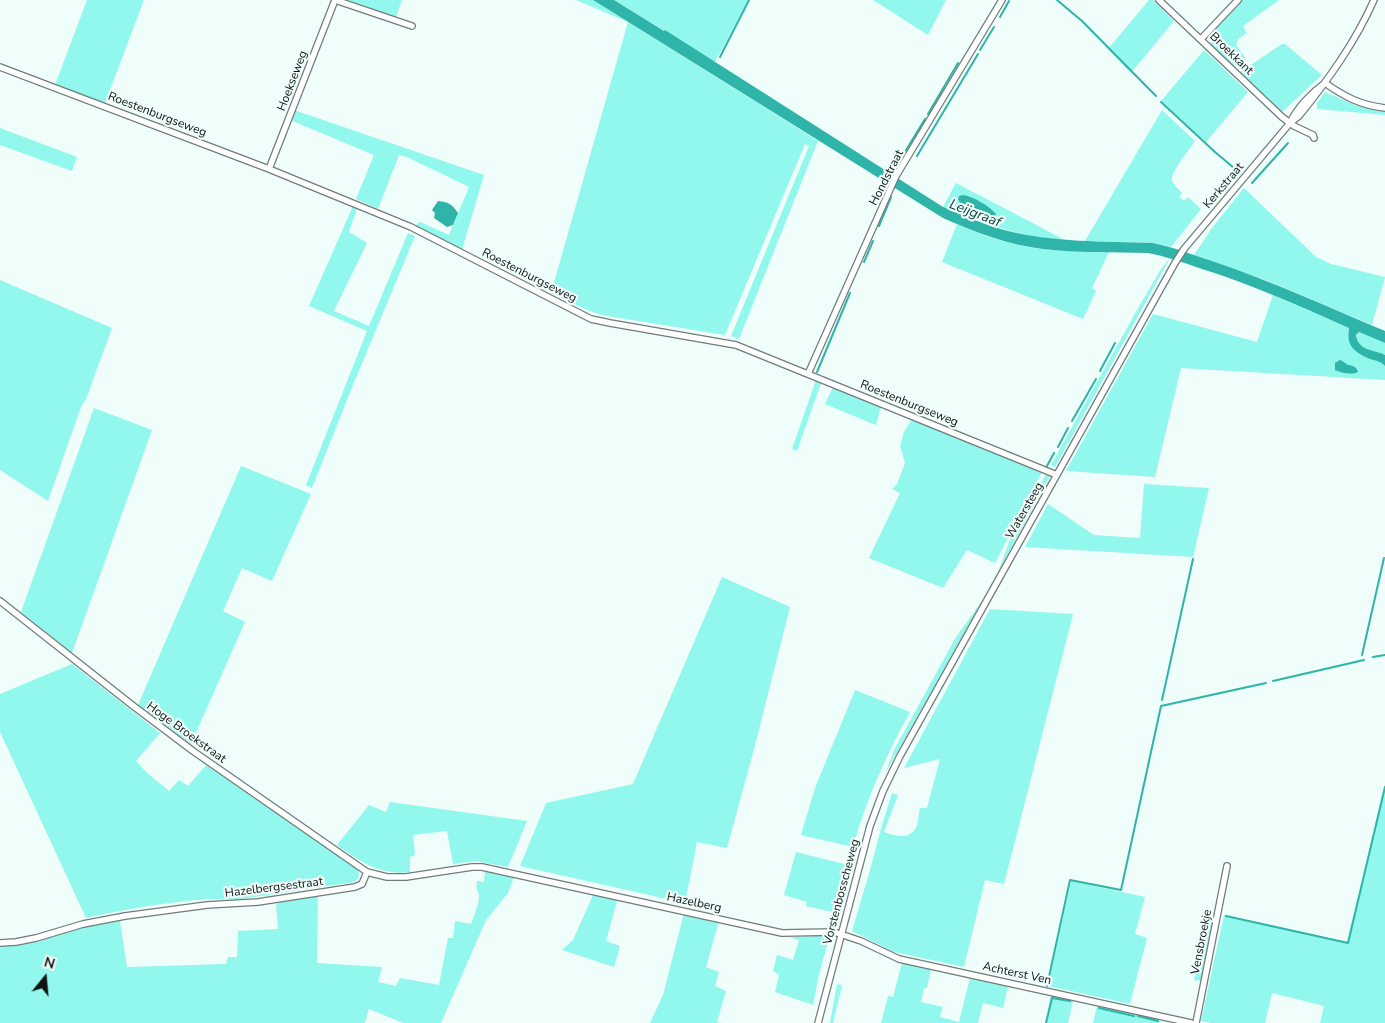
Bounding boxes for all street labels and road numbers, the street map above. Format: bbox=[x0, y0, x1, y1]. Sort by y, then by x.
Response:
street label: Broekkant bbox=[1206, 30, 1256, 78]
street label: Hoekseweg bbox=[275, 49, 311, 113]
street label: Roestenburgseweg bbox=[106, 90, 208, 140]
street label: Hondstraat bbox=[867, 148, 907, 208]
street label: Kerkstraat bbox=[1201, 160, 1247, 212]
street label: Roestenburgseweg bbox=[479, 246, 579, 306]
street label: Roestenburgseweg bbox=[858, 378, 960, 430]
street label: Watersteeg bbox=[1003, 480, 1047, 542]
street label: Hoge Broekstraat bbox=[143, 699, 229, 767]
street label: Vorstenbosscheweg bbox=[821, 838, 863, 946]
street label: Hazelbergsestraat bbox=[224, 875, 324, 901]
street label: Hazelberg bbox=[665, 890, 723, 916]
street label: Vensbroekje bbox=[1189, 908, 1215, 976]
street label: Achterst Ven bbox=[981, 960, 1053, 988]

